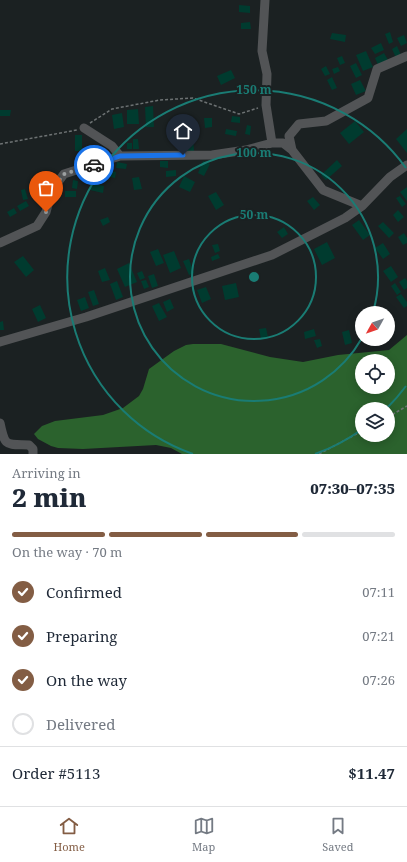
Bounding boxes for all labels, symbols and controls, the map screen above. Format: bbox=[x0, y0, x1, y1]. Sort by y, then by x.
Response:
text: 150 m bbox=[236, 81, 272, 98]
pin bbox=[166, 114, 200, 155]
icon: home bbox=[172, 120, 194, 142]
text: 100 m bbox=[236, 144, 272, 161]
courier bbox=[74, 145, 114, 185]
icon: car bbox=[83, 154, 105, 176]
pin bbox=[29, 171, 63, 212]
icon: bag bbox=[35, 177, 57, 199]
text: 50 m bbox=[240, 206, 268, 223]
centre of rings bbox=[247, 270, 261, 284]
north arrow bbox=[355, 306, 395, 346]
map controls bbox=[355, 306, 395, 442]
button: locate bbox=[355, 354, 395, 394]
button: layers bbox=[355, 402, 395, 442]
text: Arriving in bbox=[12, 464, 81, 482]
text: 07:30–07:35 bbox=[310, 478, 395, 498]
text: 2 min bbox=[12, 479, 87, 515]
text: On the way · 70 m bbox=[12, 543, 122, 561]
icon: check bbox=[12, 581, 34, 603]
text: Confirmed bbox=[46, 582, 122, 602]
text: 07:11 bbox=[362, 583, 395, 601]
icon: check bbox=[12, 625, 34, 647]
text: Preparing bbox=[46, 626, 117, 646]
text: 07:21 bbox=[362, 627, 395, 645]
icon: check bbox=[12, 669, 34, 691]
text: On the way bbox=[46, 670, 127, 690]
text: 07:26 bbox=[362, 671, 395, 689]
text: Delivered bbox=[46, 714, 115, 734]
text: Order #5113 bbox=[12, 763, 100, 783]
text: $11.47 bbox=[348, 763, 395, 783]
tab: Home bbox=[54, 815, 85, 854]
tab: Map bbox=[192, 815, 215, 854]
tab: Saved bbox=[322, 815, 353, 854]

